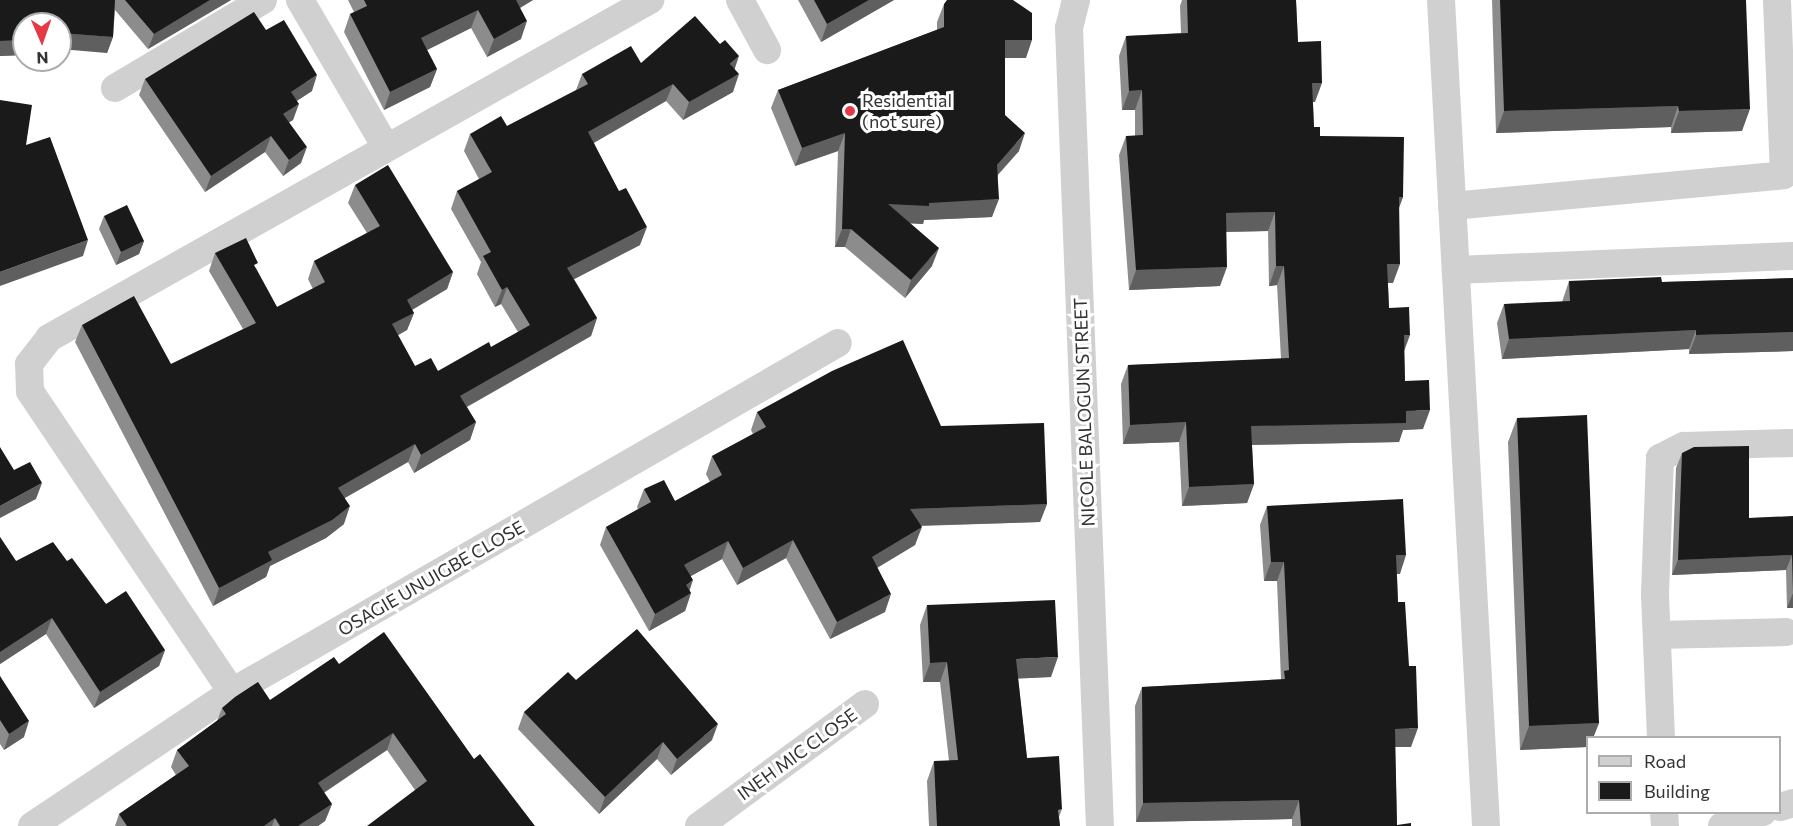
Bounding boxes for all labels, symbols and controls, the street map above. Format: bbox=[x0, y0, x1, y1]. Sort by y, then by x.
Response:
north arrow bbox=[12, 12, 72, 72]
text: N bbox=[36, 49, 49, 68]
place label: Residential (not sure) bbox=[862, 90, 952, 132]
marker: Residential (not sure) bbox=[843, 104, 857, 118]
street label: NICOLE BALOGUN STREET bbox=[1069, 297, 1099, 527]
street label: OSAGIE UNUIGBE CLOSE bbox=[334, 516, 528, 640]
street label: INEH MIC CLOSE bbox=[733, 703, 861, 805]
legend bbox=[1586, 736, 1781, 814]
text: Road bbox=[1644, 750, 1686, 772]
text: Building bbox=[1644, 780, 1710, 802]

